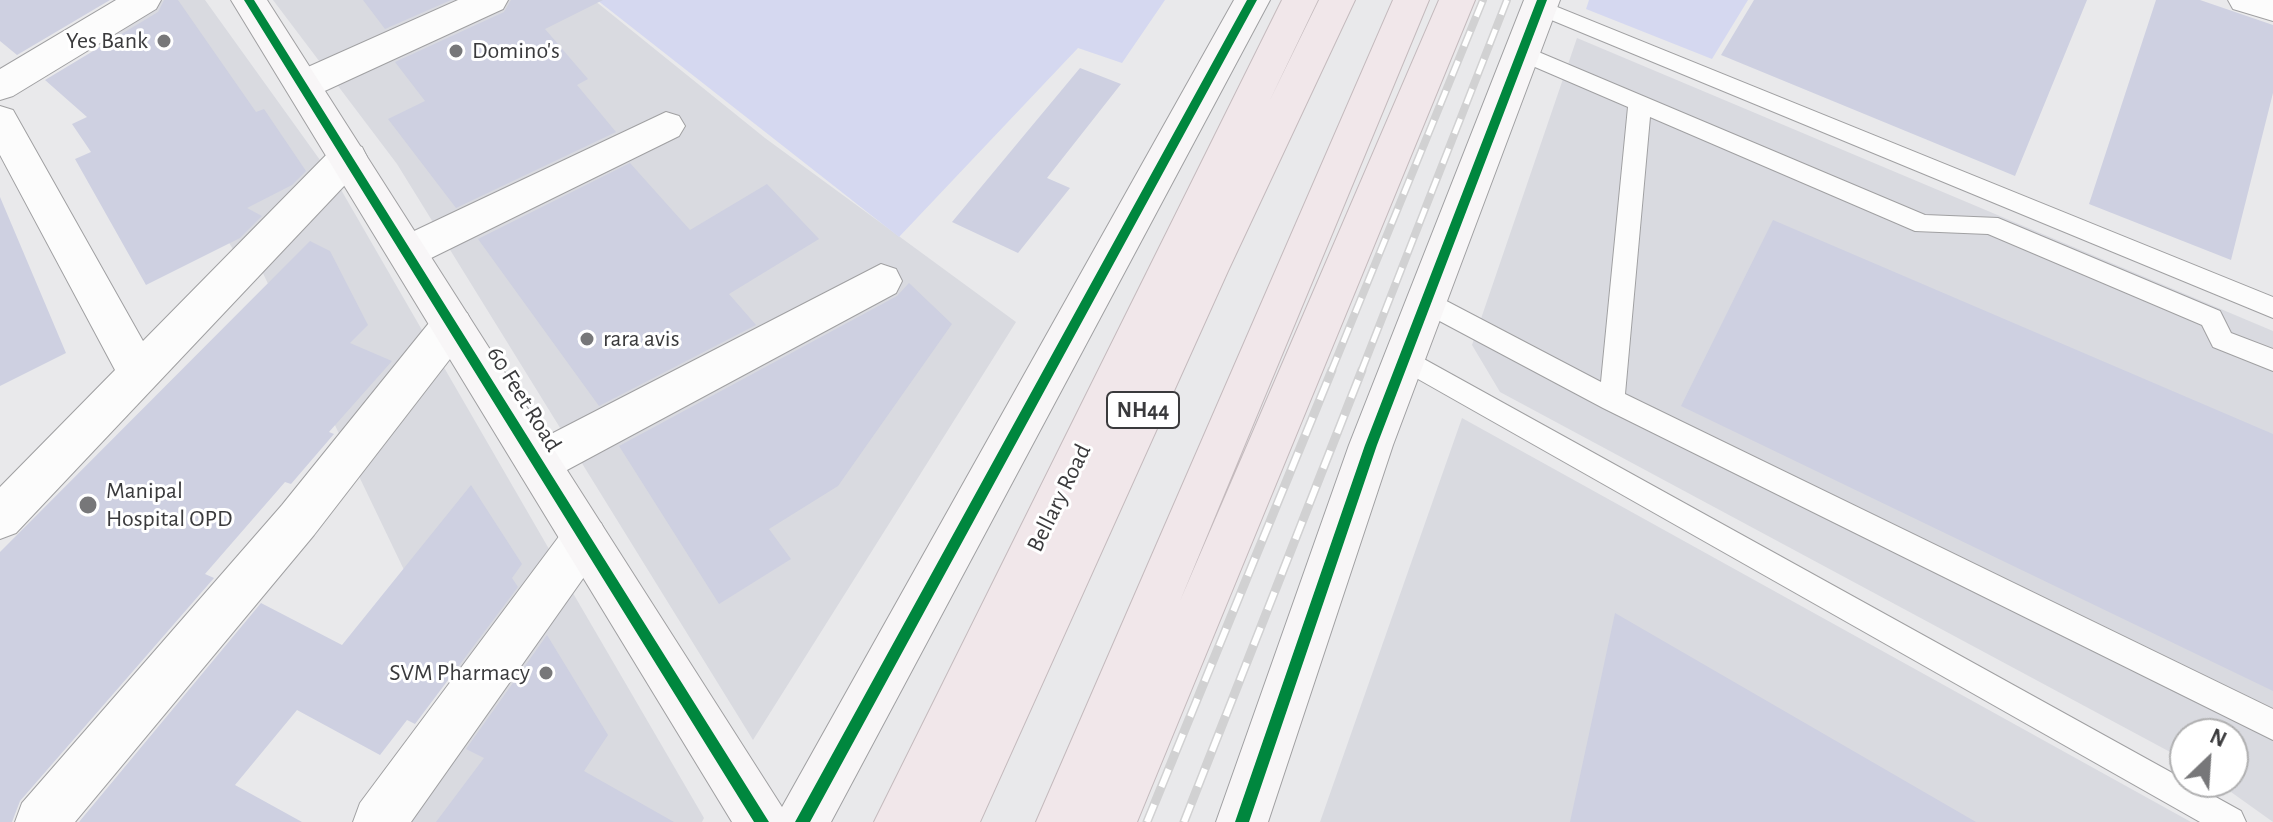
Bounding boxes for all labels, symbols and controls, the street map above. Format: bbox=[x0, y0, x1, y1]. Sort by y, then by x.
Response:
place label: Yes Bank bbox=[66, 27, 148, 55]
marker: Yes Bank bbox=[155, 32, 173, 50]
place label: Domino's bbox=[472, 37, 560, 65]
marker: Domino's bbox=[447, 42, 465, 60]
place label: rara avis bbox=[603, 325, 680, 353]
marker: rara avis bbox=[578, 330, 596, 348]
street label: 60 Feet Road bbox=[480, 341, 568, 457]
road number: NH44 bbox=[1107, 392, 1179, 428]
street label: Bellary Road bbox=[1021, 439, 1097, 557]
place label: Manipal Hospital OPD bbox=[106, 477, 232, 533]
marker: Manipal Hospital OPD bbox=[77, 494, 99, 516]
place label: SVM Pharmacy bbox=[389, 659, 530, 687]
marker: SVM Pharmacy bbox=[537, 664, 555, 682]
north arrow bbox=[2169, 718, 2249, 798]
text: N bbox=[2207, 725, 2230, 751]

